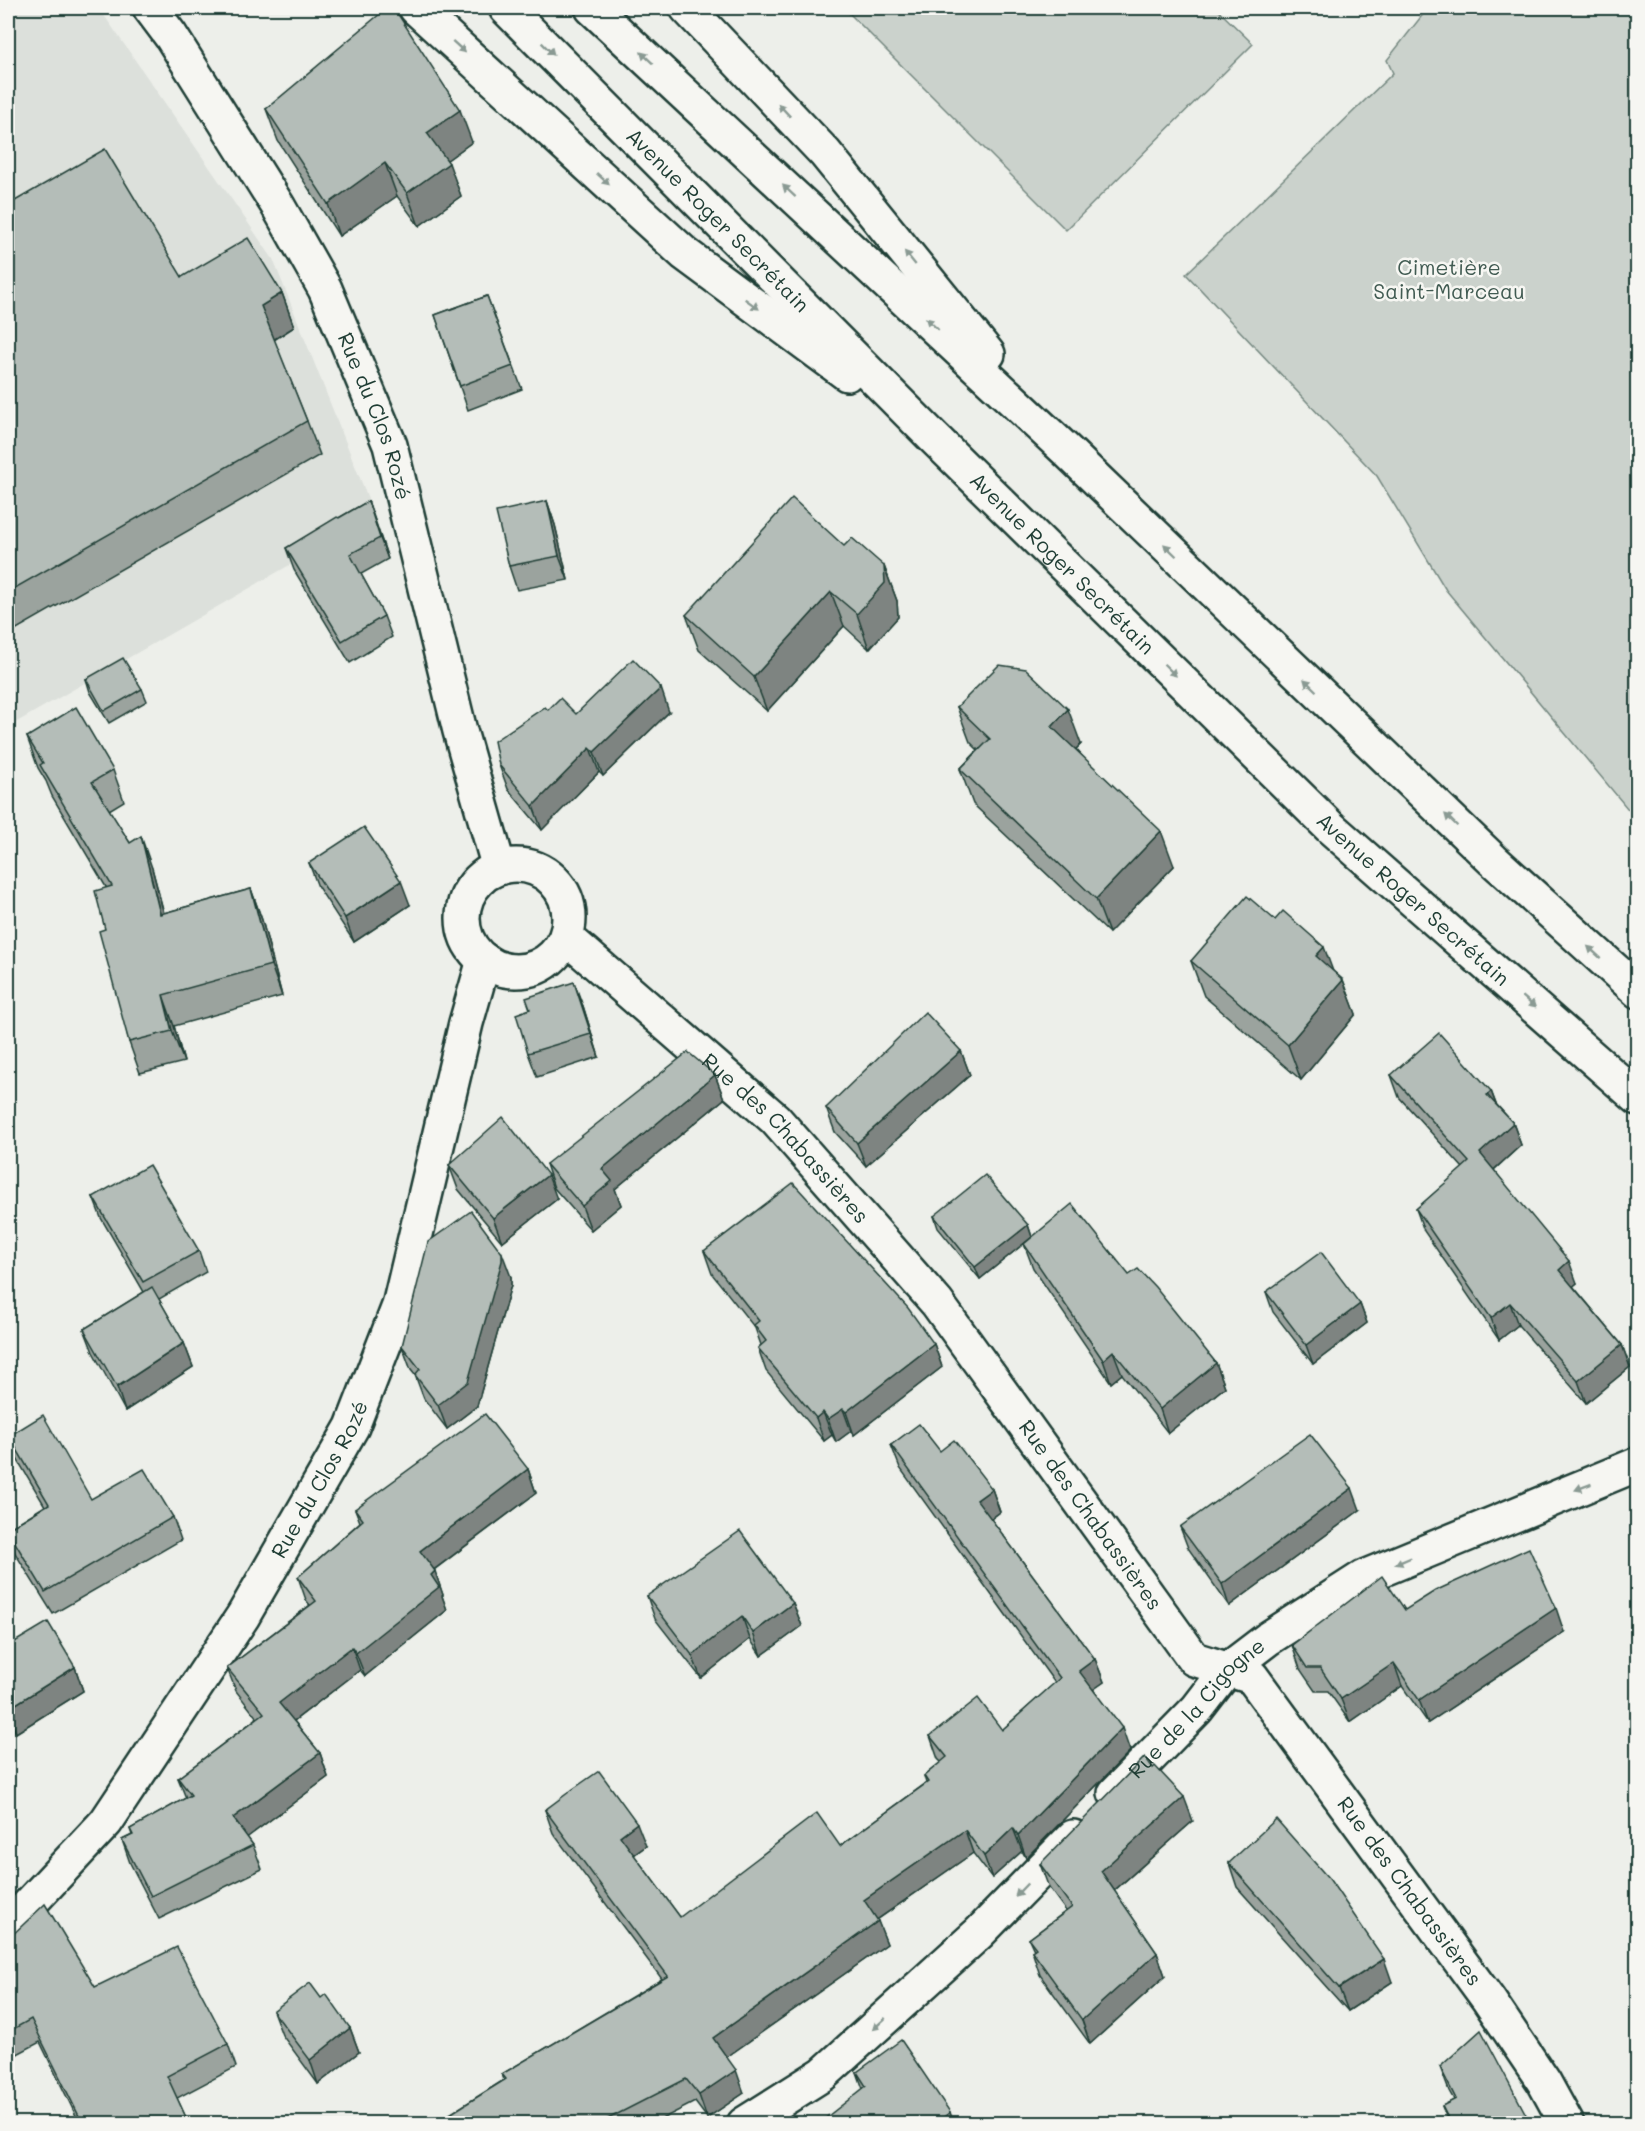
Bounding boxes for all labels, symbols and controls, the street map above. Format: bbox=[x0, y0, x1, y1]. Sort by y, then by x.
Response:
one-way arrow bbox=[451, 40, 466, 53]
one-way arrow bbox=[540, 42, 555, 56]
one-way arrow bbox=[639, 51, 654, 65]
one-way arrow bbox=[778, 103, 791, 118]
street label: Avenue Roger Secrétain bbox=[621, 122, 816, 317]
one-way arrow bbox=[595, 172, 610, 185]
one-way arrow bbox=[782, 185, 796, 199]
one-way arrow bbox=[905, 251, 917, 266]
park label: Cimetière Saint-Marceau bbox=[1373, 253, 1525, 304]
one-way arrow bbox=[745, 297, 760, 309]
one-way arrow bbox=[925, 318, 939, 332]
street label: Rue du Clos Rozé bbox=[333, 328, 418, 502]
street label: Avenue Roger Secrétain bbox=[965, 466, 1161, 659]
one-way arrow bbox=[1163, 543, 1177, 557]
one-way arrow bbox=[1162, 662, 1176, 676]
one-way arrow bbox=[1304, 678, 1318, 692]
street label: Avenue Roger Secrétain bbox=[1311, 806, 1516, 991]
one-way arrow bbox=[1443, 813, 1458, 827]
one-way arrow bbox=[1587, 946, 1602, 959]
one-way arrow bbox=[1521, 995, 1536, 1009]
street label: Rue des Chabassières bbox=[697, 1047, 875, 1228]
street label: Rue du Clos Rozé bbox=[264, 1396, 373, 1562]
street label: Rue des Chabassières bbox=[1014, 1414, 1169, 1615]
one-way arrow bbox=[1574, 1482, 1592, 1492]
one-way arrow bbox=[1394, 1556, 1412, 1566]
street label: Rue de la Cigogne bbox=[1122, 1631, 1270, 1783]
street label: Rue des Chabassières bbox=[1332, 1791, 1489, 1991]
one-way arrow bbox=[1014, 1883, 1028, 1897]
one-way arrow bbox=[872, 2017, 887, 2030]

